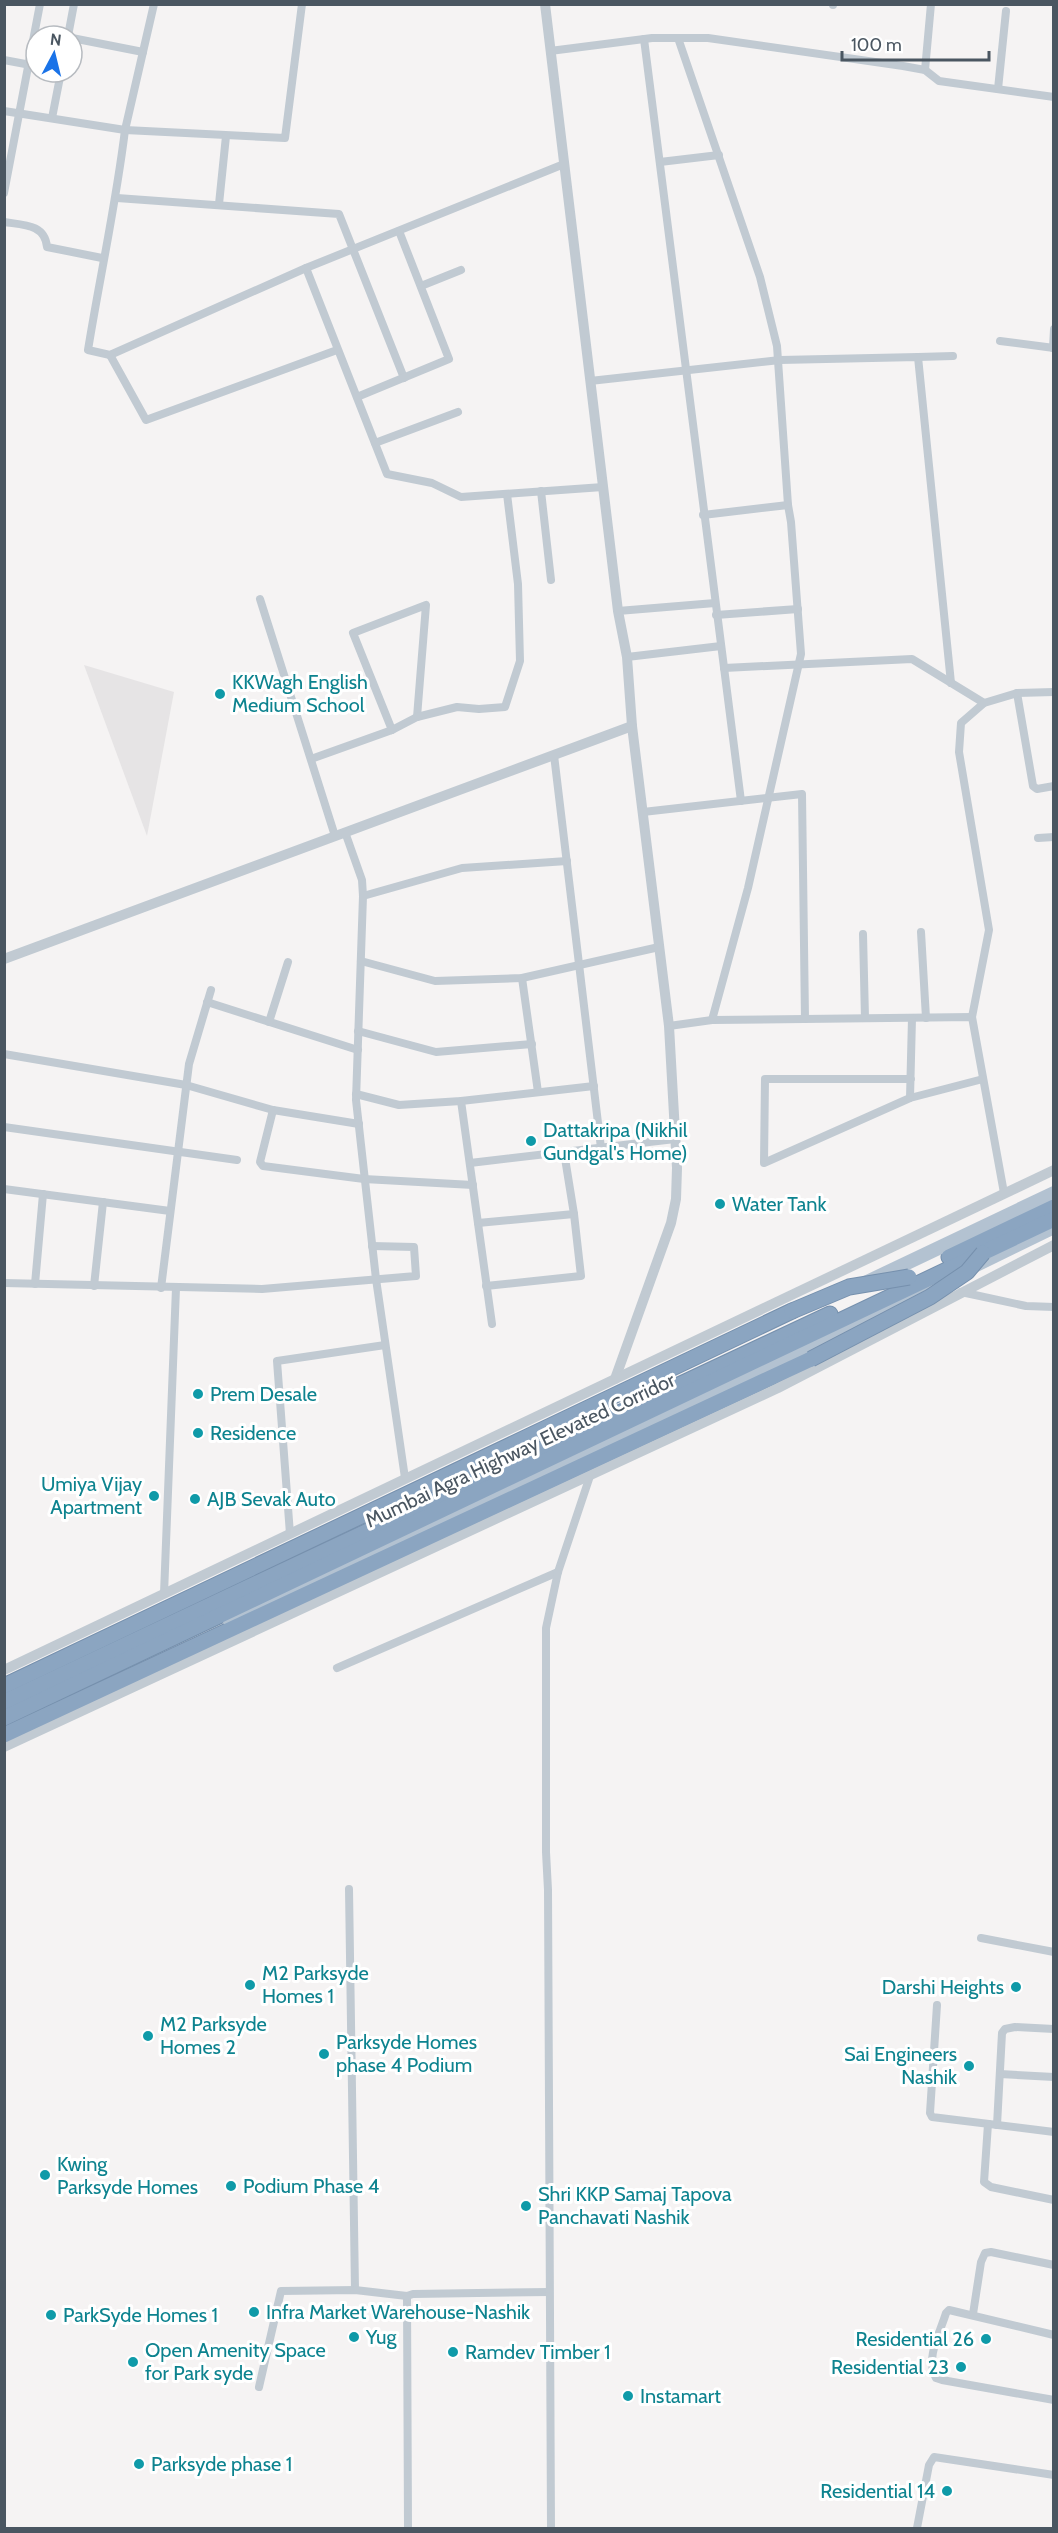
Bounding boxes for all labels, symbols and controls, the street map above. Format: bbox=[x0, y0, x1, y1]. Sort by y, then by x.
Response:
north arrow bbox=[24, 24, 84, 84]
scale bar bbox=[842, 24, 989, 62]
text: N bbox=[49, 29, 63, 50]
text: 100 m bbox=[851, 34, 902, 56]
place label: KKWagh English Medium School bbox=[232, 670, 368, 717]
marker: KKWagh English Medium School bbox=[213, 687, 227, 701]
place label: Dattakripa (Nikhil Gundgal's Home) bbox=[543, 1118, 688, 1165]
marker: Dattakripa (Nikhil Gundgal's Home) bbox=[524, 1134, 538, 1148]
place label: Water Tank bbox=[732, 1192, 826, 1216]
marker: Water Tank bbox=[713, 1197, 727, 1211]
street label: Mumbai Agra Highway Elevated Corridor bbox=[361, 1367, 679, 1532]
place label: Prem Desale bbox=[210, 1382, 317, 1406]
marker: Prem Desale bbox=[191, 1387, 205, 1401]
place label: Residence bbox=[210, 1421, 296, 1445]
marker: Residence bbox=[191, 1426, 205, 1440]
place label: Umiya Vijay Apartment bbox=[41, 1472, 142, 1519]
place label: AJB Sevak Auto bbox=[207, 1487, 336, 1511]
marker: Umiya Vijay Apartment bbox=[147, 1489, 161, 1503]
marker: AJB Sevak Auto bbox=[188, 1492, 202, 1506]
place label: M2 Parksyde Homes 1 bbox=[262, 1961, 369, 2008]
place label: Darshi Heights bbox=[882, 1975, 1004, 1999]
marker: M2 Parksyde Homes 1 bbox=[243, 1978, 257, 1992]
marker: Darshi Heights bbox=[1009, 1980, 1023, 1994]
place label: M2 Parksyde Homes 2 bbox=[160, 2012, 267, 2059]
marker: M2 Parksyde Homes 2 bbox=[141, 2029, 155, 2043]
place label: Parksyde Homes phase 4 Podium bbox=[336, 2030, 477, 2077]
place label: Sai Engineers Nashik bbox=[844, 2042, 957, 2089]
marker: Parksyde Homes phase 4 Podium bbox=[317, 2047, 331, 2061]
marker: Sai Engineers Nashik bbox=[962, 2059, 976, 2073]
place label: Kwing Parksyde Homes bbox=[57, 2152, 198, 2199]
marker: Kwing Parksyde Homes bbox=[38, 2168, 52, 2182]
place label: Podium Phase 4 bbox=[243, 2174, 380, 2198]
marker: Podium Phase 4 bbox=[224, 2179, 238, 2193]
place label: Shri KKP Samaj Tapova Panchavati Nashik bbox=[538, 2182, 732, 2229]
marker: Shri KKP Samaj Tapova Panchavati Nashik bbox=[519, 2199, 533, 2213]
place label: Infra Market Warehouse-Nashik bbox=[266, 2300, 530, 2324]
place label: ParkSyde Homes 1 bbox=[63, 2303, 218, 2327]
marker: Infra Market Warehouse-Nashik bbox=[247, 2305, 261, 2319]
marker: ParkSyde Homes 1 bbox=[44, 2308, 58, 2322]
place label: Yug bbox=[365, 2325, 398, 2349]
place label: Residential 26 bbox=[856, 2327, 974, 2351]
marker: Yug bbox=[347, 2330, 361, 2344]
marker: Residential 26 bbox=[979, 2332, 993, 2346]
place label: Open Amenity Space for Park syde bbox=[145, 2338, 326, 2385]
place label: Ramdev Timber 1 bbox=[465, 2340, 611, 2364]
marker: Ramdev Timber 1 bbox=[446, 2345, 460, 2359]
marker: Open Amenity Space for Park syde bbox=[126, 2355, 140, 2369]
place label: Residential 23 bbox=[831, 2355, 949, 2379]
marker: Residential 23 bbox=[954, 2360, 968, 2374]
place label: Instamart bbox=[640, 2384, 721, 2408]
marker: Instamart bbox=[621, 2389, 635, 2403]
place label: Parksyde phase 1 bbox=[151, 2452, 292, 2476]
marker: Parksyde phase 1 bbox=[132, 2457, 146, 2471]
place label: Residential 14 bbox=[820, 2479, 935, 2503]
marker: Residential 14 bbox=[940, 2484, 954, 2498]

